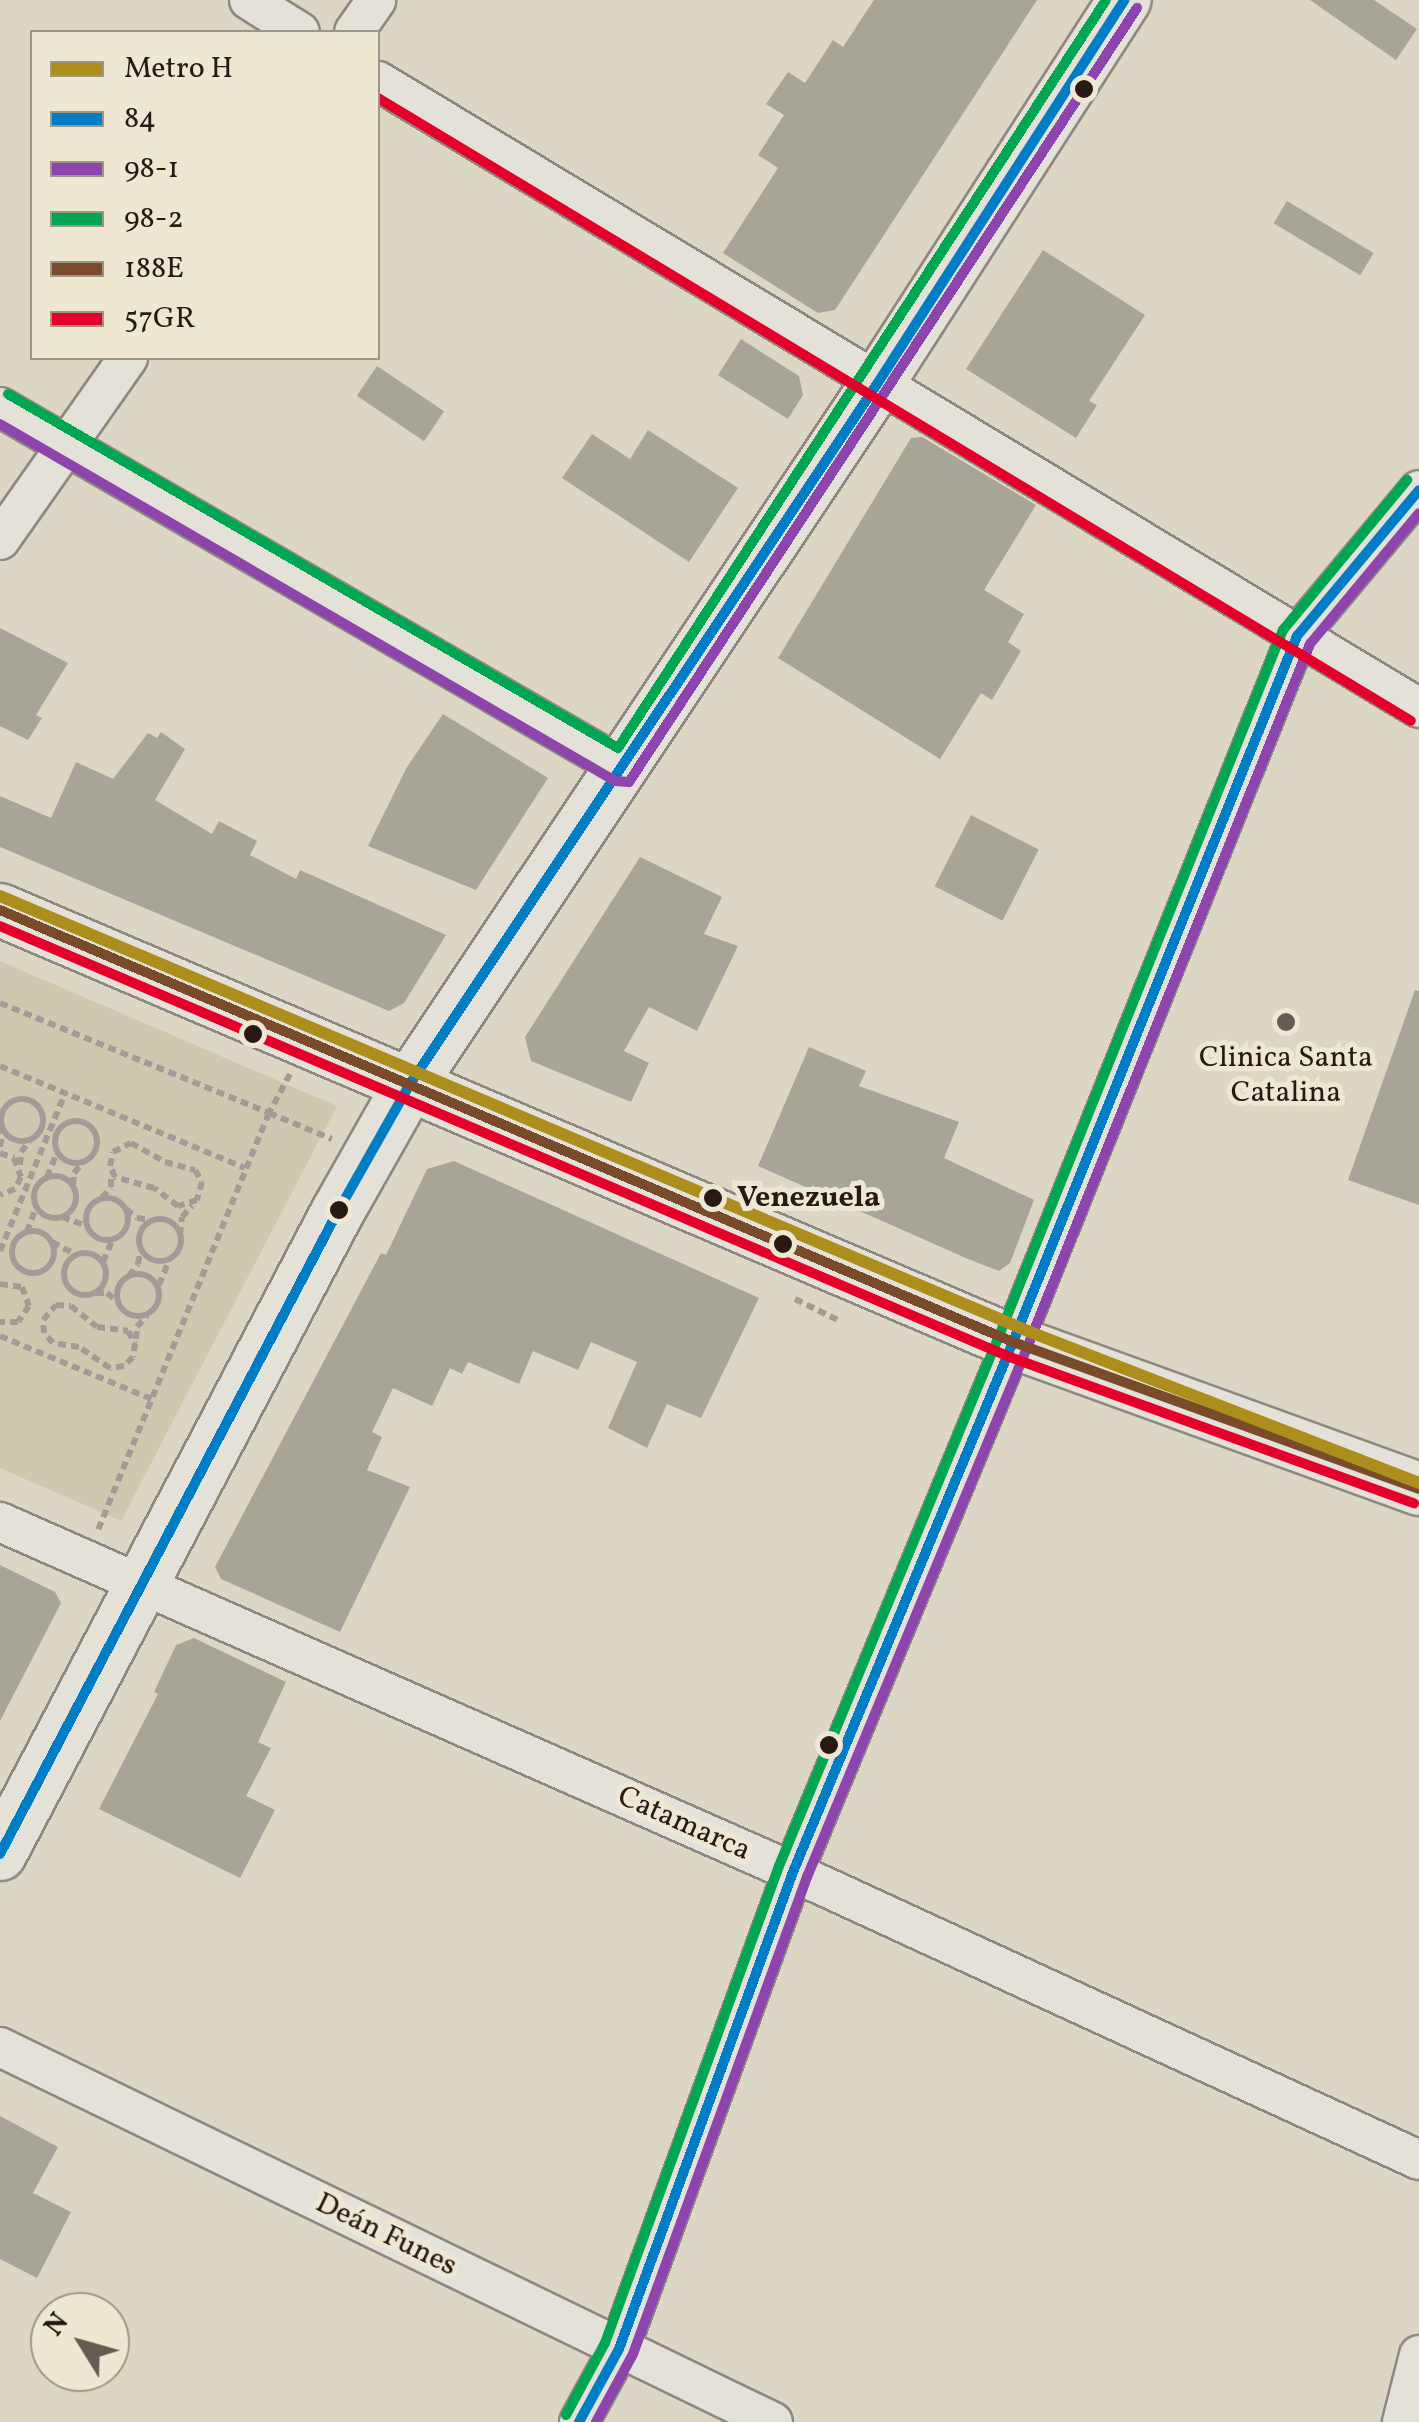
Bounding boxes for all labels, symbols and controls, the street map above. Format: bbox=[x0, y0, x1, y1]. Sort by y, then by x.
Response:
legend bbox=[30, 30, 380, 360]
text: Metro H bbox=[124, 48, 233, 90]
unlabelled marker bbox=[1074, 79, 1094, 99]
text: 84 bbox=[124, 98, 156, 140]
text: 98-1 bbox=[124, 148, 179, 190]
text: 98-2 bbox=[124, 198, 184, 240]
text: 188E bbox=[124, 248, 184, 290]
text: 57GR bbox=[124, 298, 195, 340]
marker: Clinica Santa Catalina bbox=[1273, 1009, 1299, 1035]
unlabelled marker bbox=[243, 1024, 263, 1044]
place label: Clinica Santa Catalina bbox=[1199, 1040, 1373, 1110]
place label: Venezuela bbox=[737, 1180, 880, 1216]
marker: Venezuela bbox=[698, 1183, 728, 1213]
unlabelled marker bbox=[329, 1200, 349, 1220]
unlabelled marker bbox=[773, 1234, 793, 1254]
unlabelled marker bbox=[819, 1735, 839, 1755]
street label: Catamarca bbox=[612, 1779, 756, 1869]
street label: Deán Funes bbox=[309, 2185, 463, 2285]
north arrow bbox=[30, 2292, 130, 2392]
text: N bbox=[36, 2305, 79, 2345]

